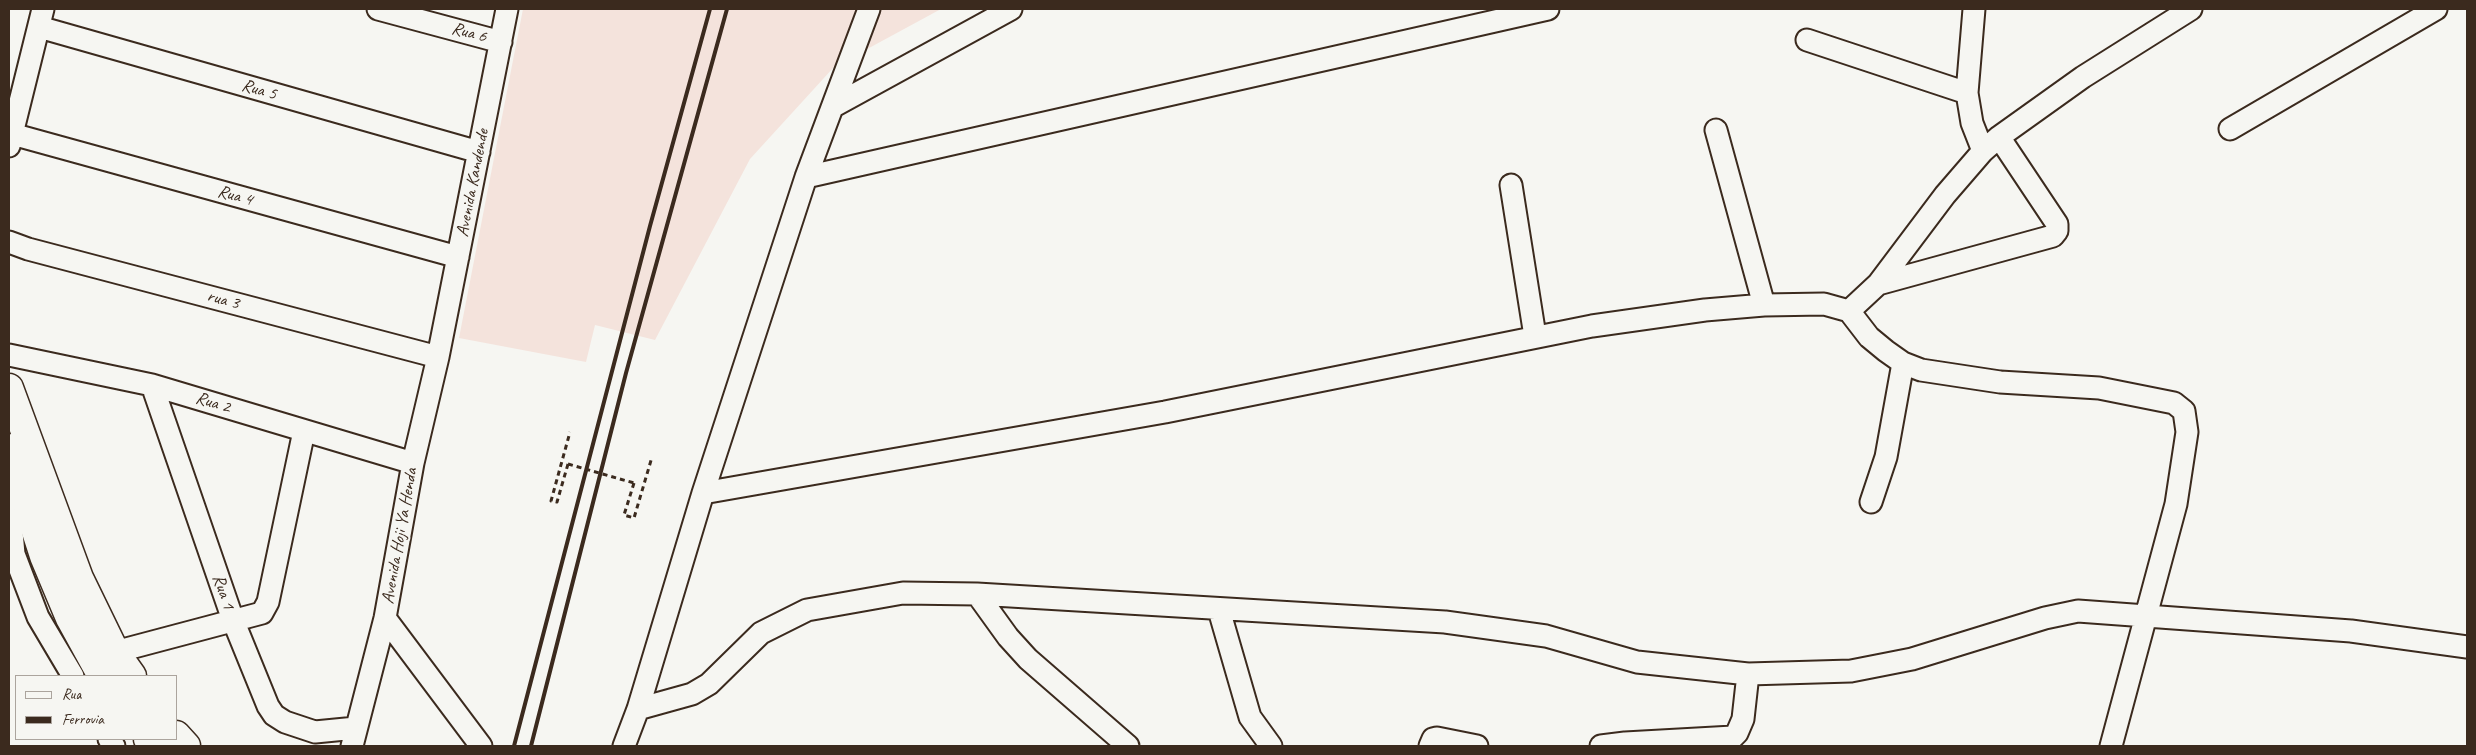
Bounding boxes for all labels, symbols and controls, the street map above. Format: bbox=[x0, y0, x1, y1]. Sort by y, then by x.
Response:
street label: Rua 6 bbox=[449, 18, 489, 48]
street label: Rua 5 bbox=[239, 75, 279, 105]
street label: Avenida Kandende bbox=[452, 127, 494, 239]
street label: Rua 4 bbox=[215, 181, 255, 211]
street label: rua 3 bbox=[204, 285, 242, 315]
street label: Rua 2 bbox=[193, 387, 233, 419]
street label: Avenida Hoji Ya Henda bbox=[377, 467, 423, 605]
street label: Rua 1 bbox=[207, 572, 239, 612]
legend bbox=[15, 675, 178, 740]
text: Rua bbox=[62, 685, 81, 704]
text: Ferrovia bbox=[62, 710, 104, 729]

